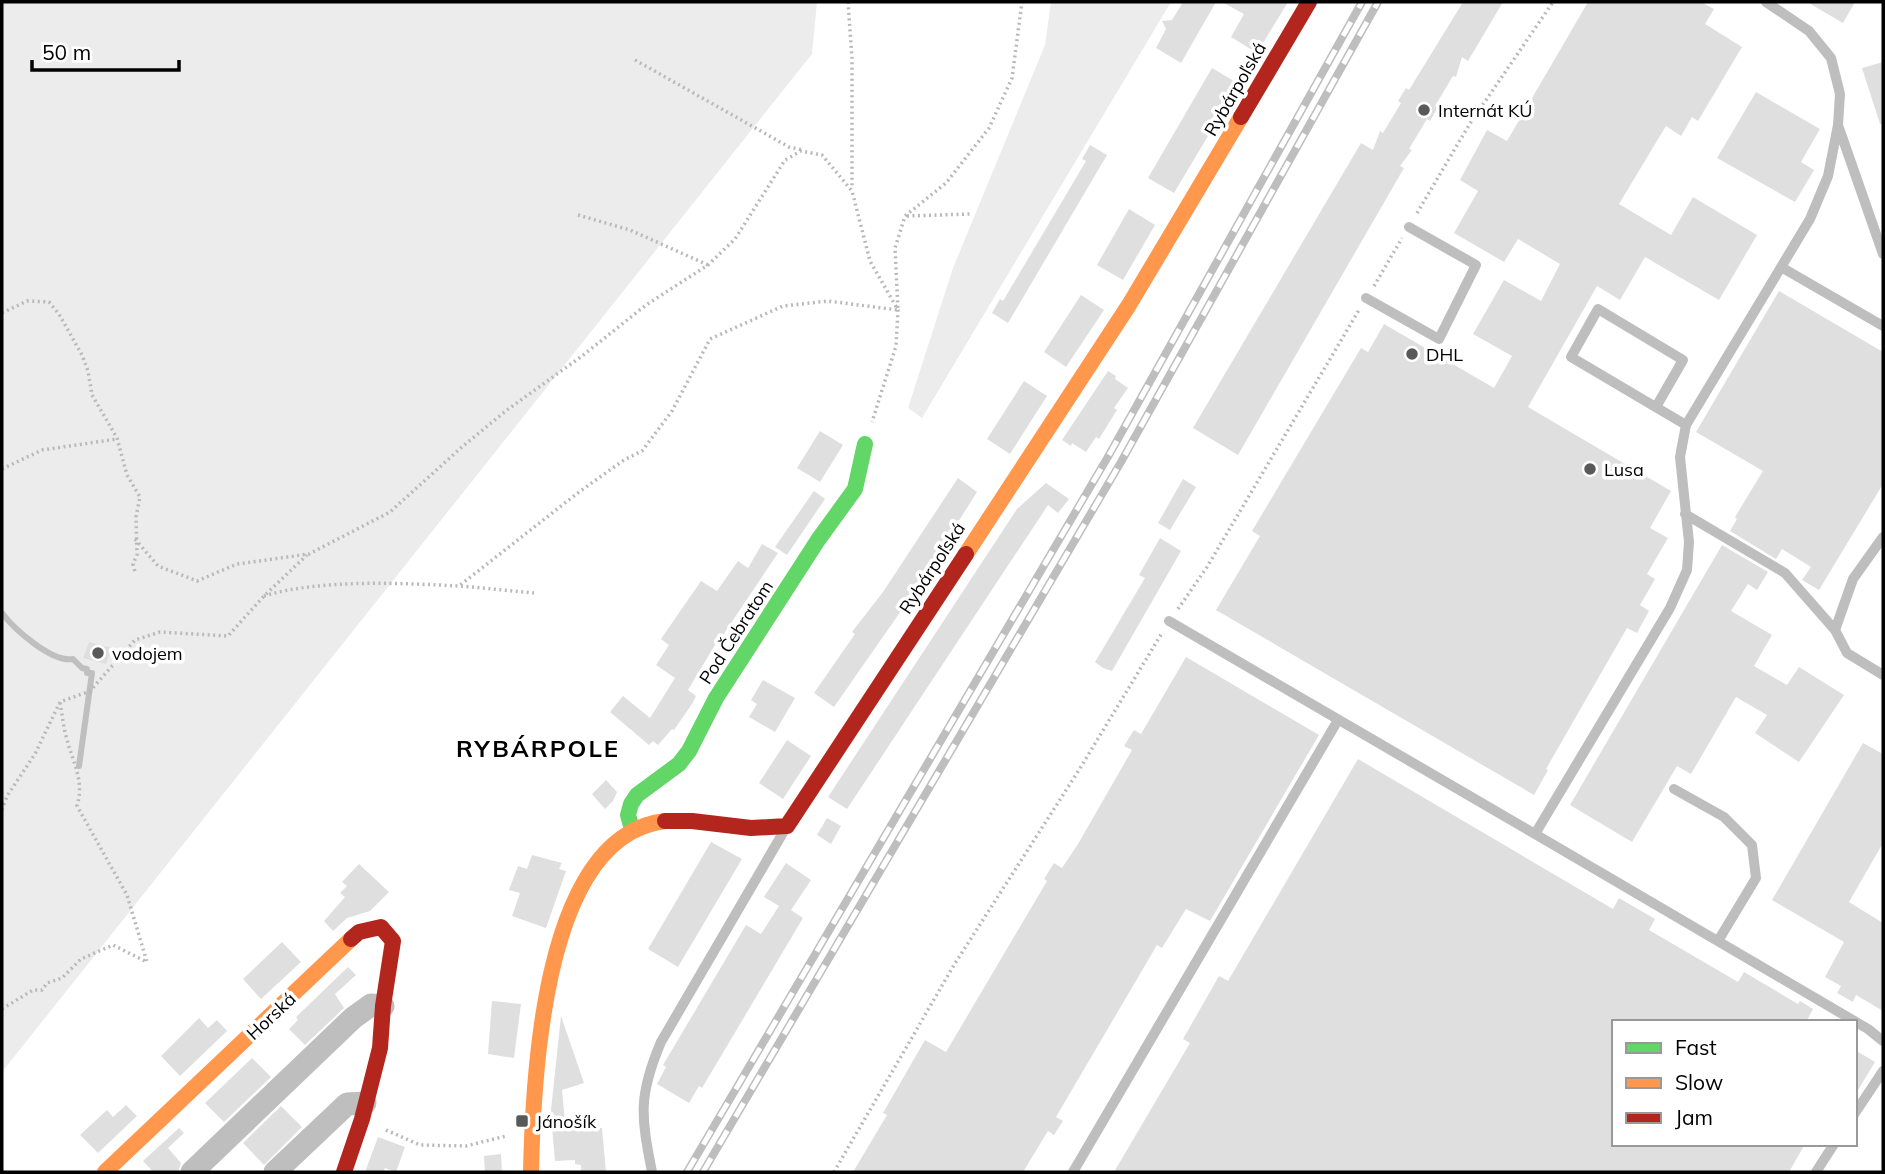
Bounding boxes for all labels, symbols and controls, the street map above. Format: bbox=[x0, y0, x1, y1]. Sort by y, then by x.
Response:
scale bar bbox=[32, 28, 178, 72]
street label: Rybárpoľská bbox=[1199, 38, 1271, 140]
text: 50 m bbox=[42, 39, 91, 65]
place label: Internát KÚ bbox=[1438, 99, 1532, 122]
marker: Internát KÚ bbox=[1416, 102, 1432, 118]
place label: DHL bbox=[1426, 343, 1463, 366]
marker: DHL bbox=[1404, 346, 1420, 362]
place label: Lusa bbox=[1604, 458, 1644, 481]
marker: Lusa bbox=[1582, 461, 1598, 477]
street label: Rybárpoľská bbox=[894, 518, 970, 618]
street label: Pod Čebratom bbox=[694, 576, 778, 688]
place label: vodojem bbox=[112, 642, 183, 665]
marker: vodojem bbox=[90, 645, 106, 661]
district label: RYBÁRPOLE bbox=[456, 733, 620, 763]
street label: Horská bbox=[241, 987, 301, 1045]
legend bbox=[1612, 1020, 1857, 1146]
text: Fast bbox=[1675, 1034, 1717, 1060]
text: Slow bbox=[1675, 1069, 1723, 1095]
text: Jam bbox=[1675, 1104, 1713, 1130]
place label: Jánošík bbox=[536, 1110, 597, 1133]
marker: Jánošík bbox=[514, 1113, 530, 1129]

